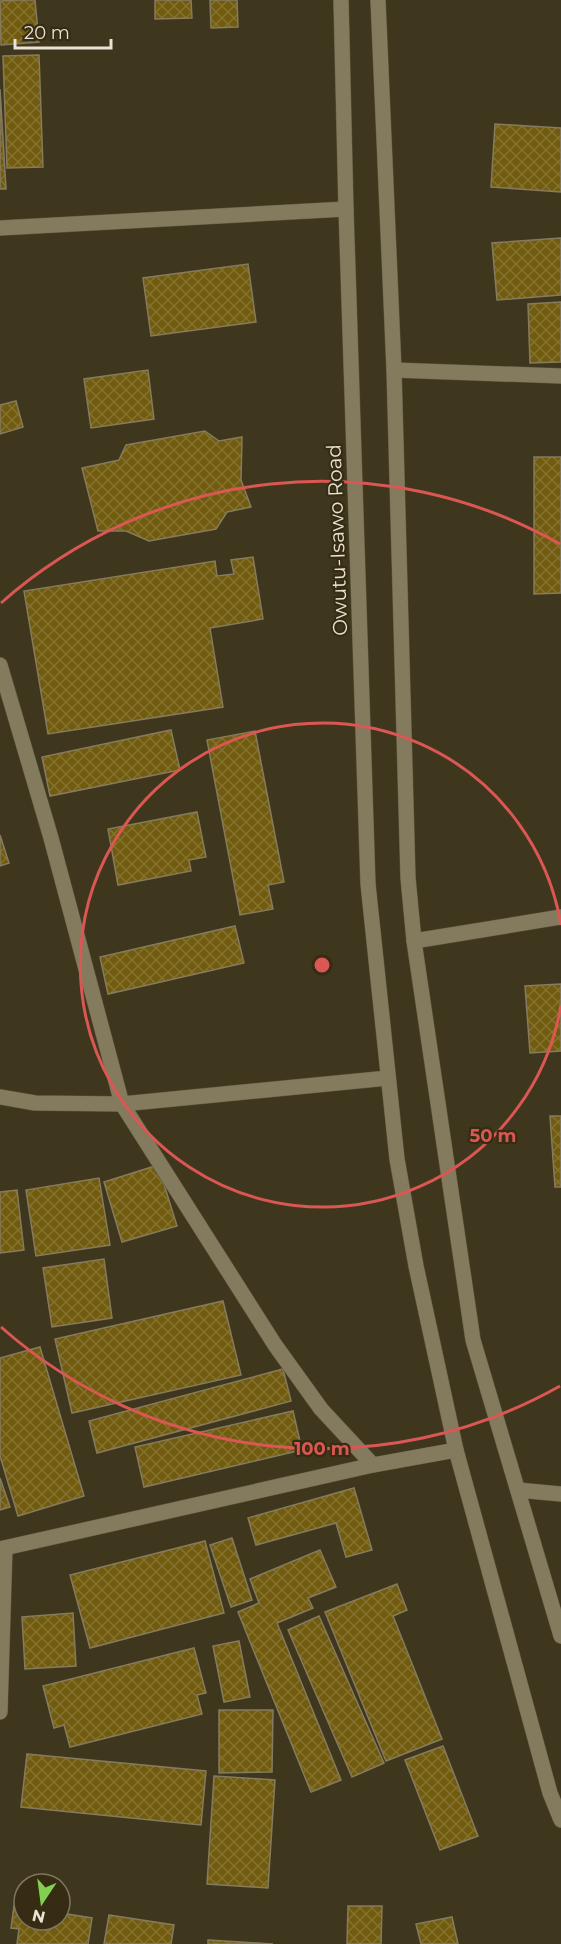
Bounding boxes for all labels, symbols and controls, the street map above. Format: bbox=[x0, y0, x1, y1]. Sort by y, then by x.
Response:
scale bar bbox=[15, 12, 111, 50]
text: 20 m bbox=[24, 22, 70, 44]
street label: Owutu-Isawo Road bbox=[322, 444, 352, 636]
centre of rings bbox=[312, 955, 332, 975]
text: 50 m bbox=[470, 1125, 516, 1147]
text: 100 m bbox=[294, 1438, 350, 1460]
north arrow bbox=[12, 1872, 72, 1932]
text: N bbox=[30, 1905, 47, 1927]

